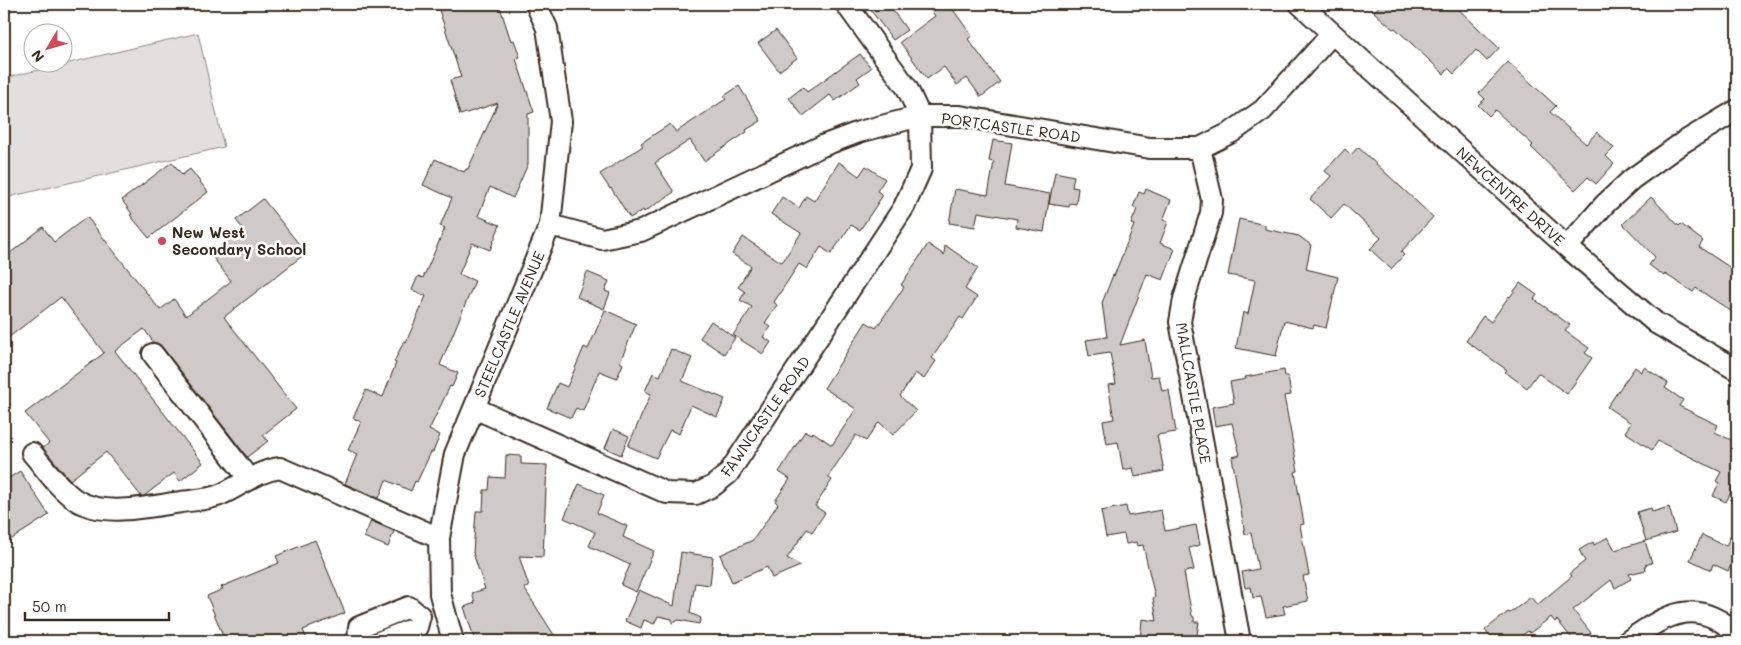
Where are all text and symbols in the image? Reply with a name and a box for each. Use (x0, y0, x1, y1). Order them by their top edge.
north arrow (22, 22, 72, 72)
text: N (27, 46, 48, 66)
street label: PORTCASTLE ROAD (940, 107, 1082, 147)
street label: NEWCENTRE DRIVE (1453, 142, 1570, 250)
place label: New West Secondary School (172, 222, 306, 259)
marker: New West Secondary School (156, 235, 168, 247)
street label: STEELCASTLE AVENUE (469, 247, 549, 400)
street label: MALLCASTLE PLACE (1172, 321, 1216, 466)
street label: FAWNCASTLE ROAD (716, 352, 814, 480)
scale bar (25, 590, 169, 622)
text: 50 m (32, 596, 67, 616)

